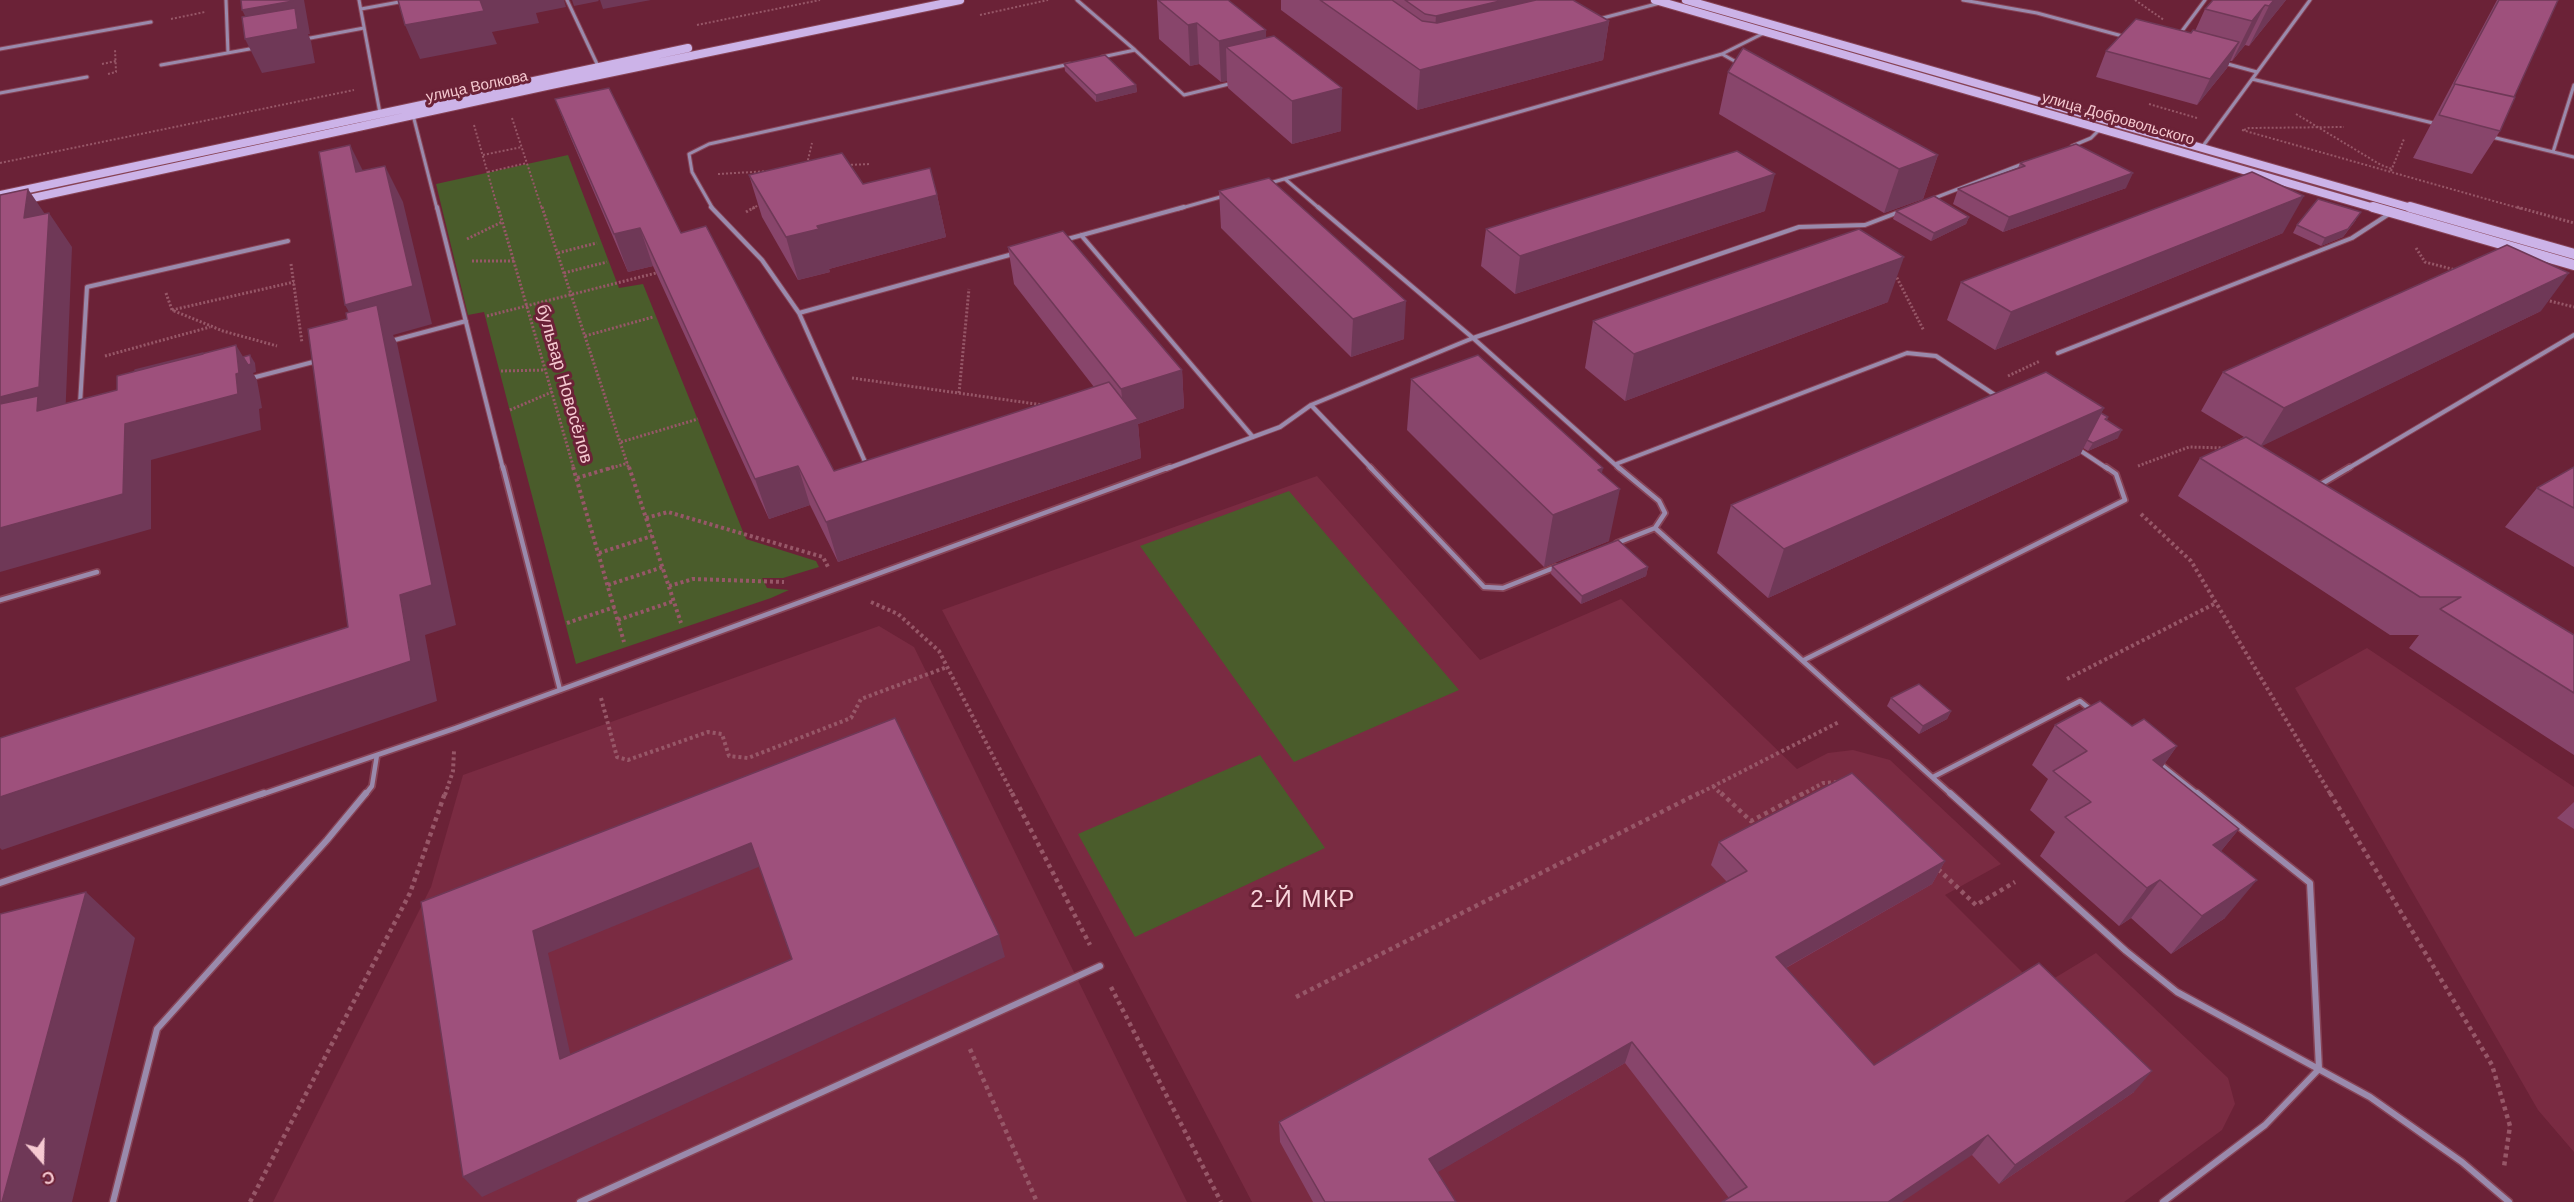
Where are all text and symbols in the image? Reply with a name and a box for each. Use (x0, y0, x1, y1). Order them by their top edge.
street label: улица Волкова (425, 67, 529, 107)
street label: улица Добровольского (2040, 89, 2196, 149)
street label: бульвар Новосёлов (531, 302, 597, 466)
district label: 2-Й МКР (1250, 886, 1356, 914)
north arrow (12, 1130, 72, 1190)
text: С (40, 1167, 57, 1187)

